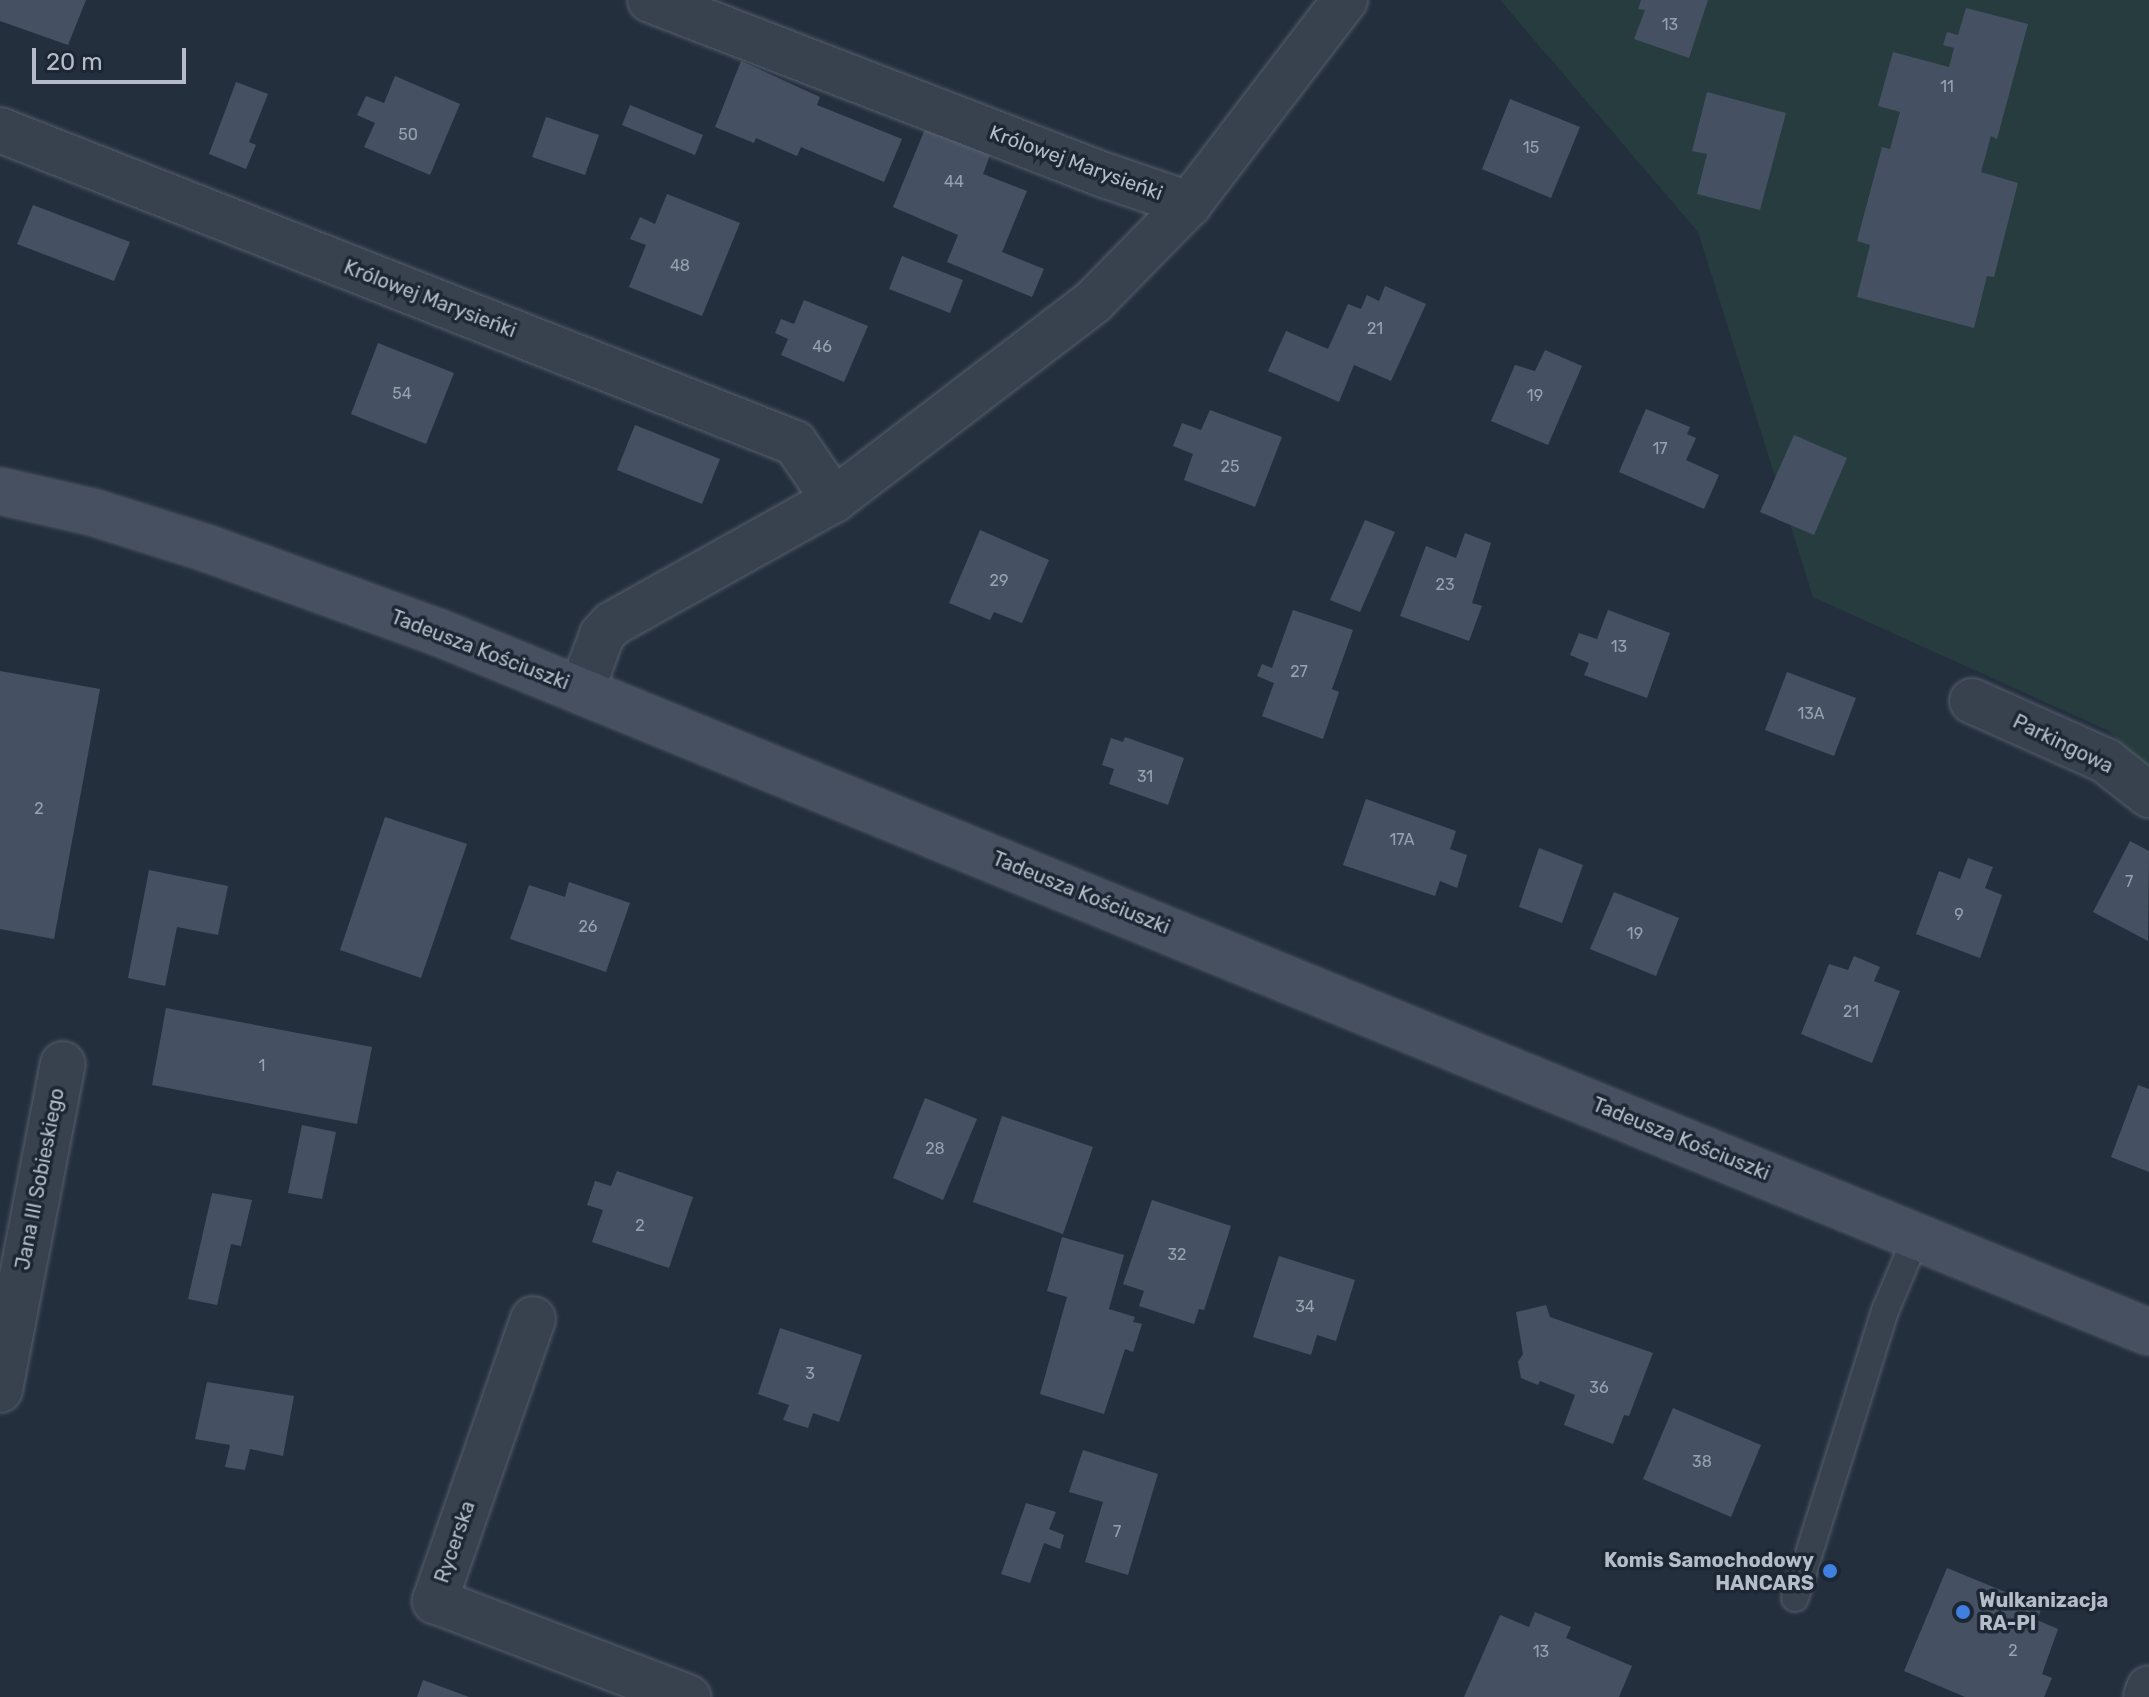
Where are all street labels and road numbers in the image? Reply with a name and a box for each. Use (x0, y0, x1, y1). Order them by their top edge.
street label: Królowej Marysieńki (986, 120, 1166, 206)
street label: Królowej Marysieńki (340, 255, 520, 343)
street label: Tadeusza Kościuszki (388, 605, 572, 695)
street label: Parkingowa (2009, 709, 2117, 779)
street label: Tadeusza Kościuszki (989, 847, 1173, 939)
street label: Jana III Sobieskiego (11, 1086, 69, 1272)
street label: Tadeusza Kościuszki (1589, 1093, 1773, 1185)
street label: Rycerska (430, 1498, 480, 1586)

